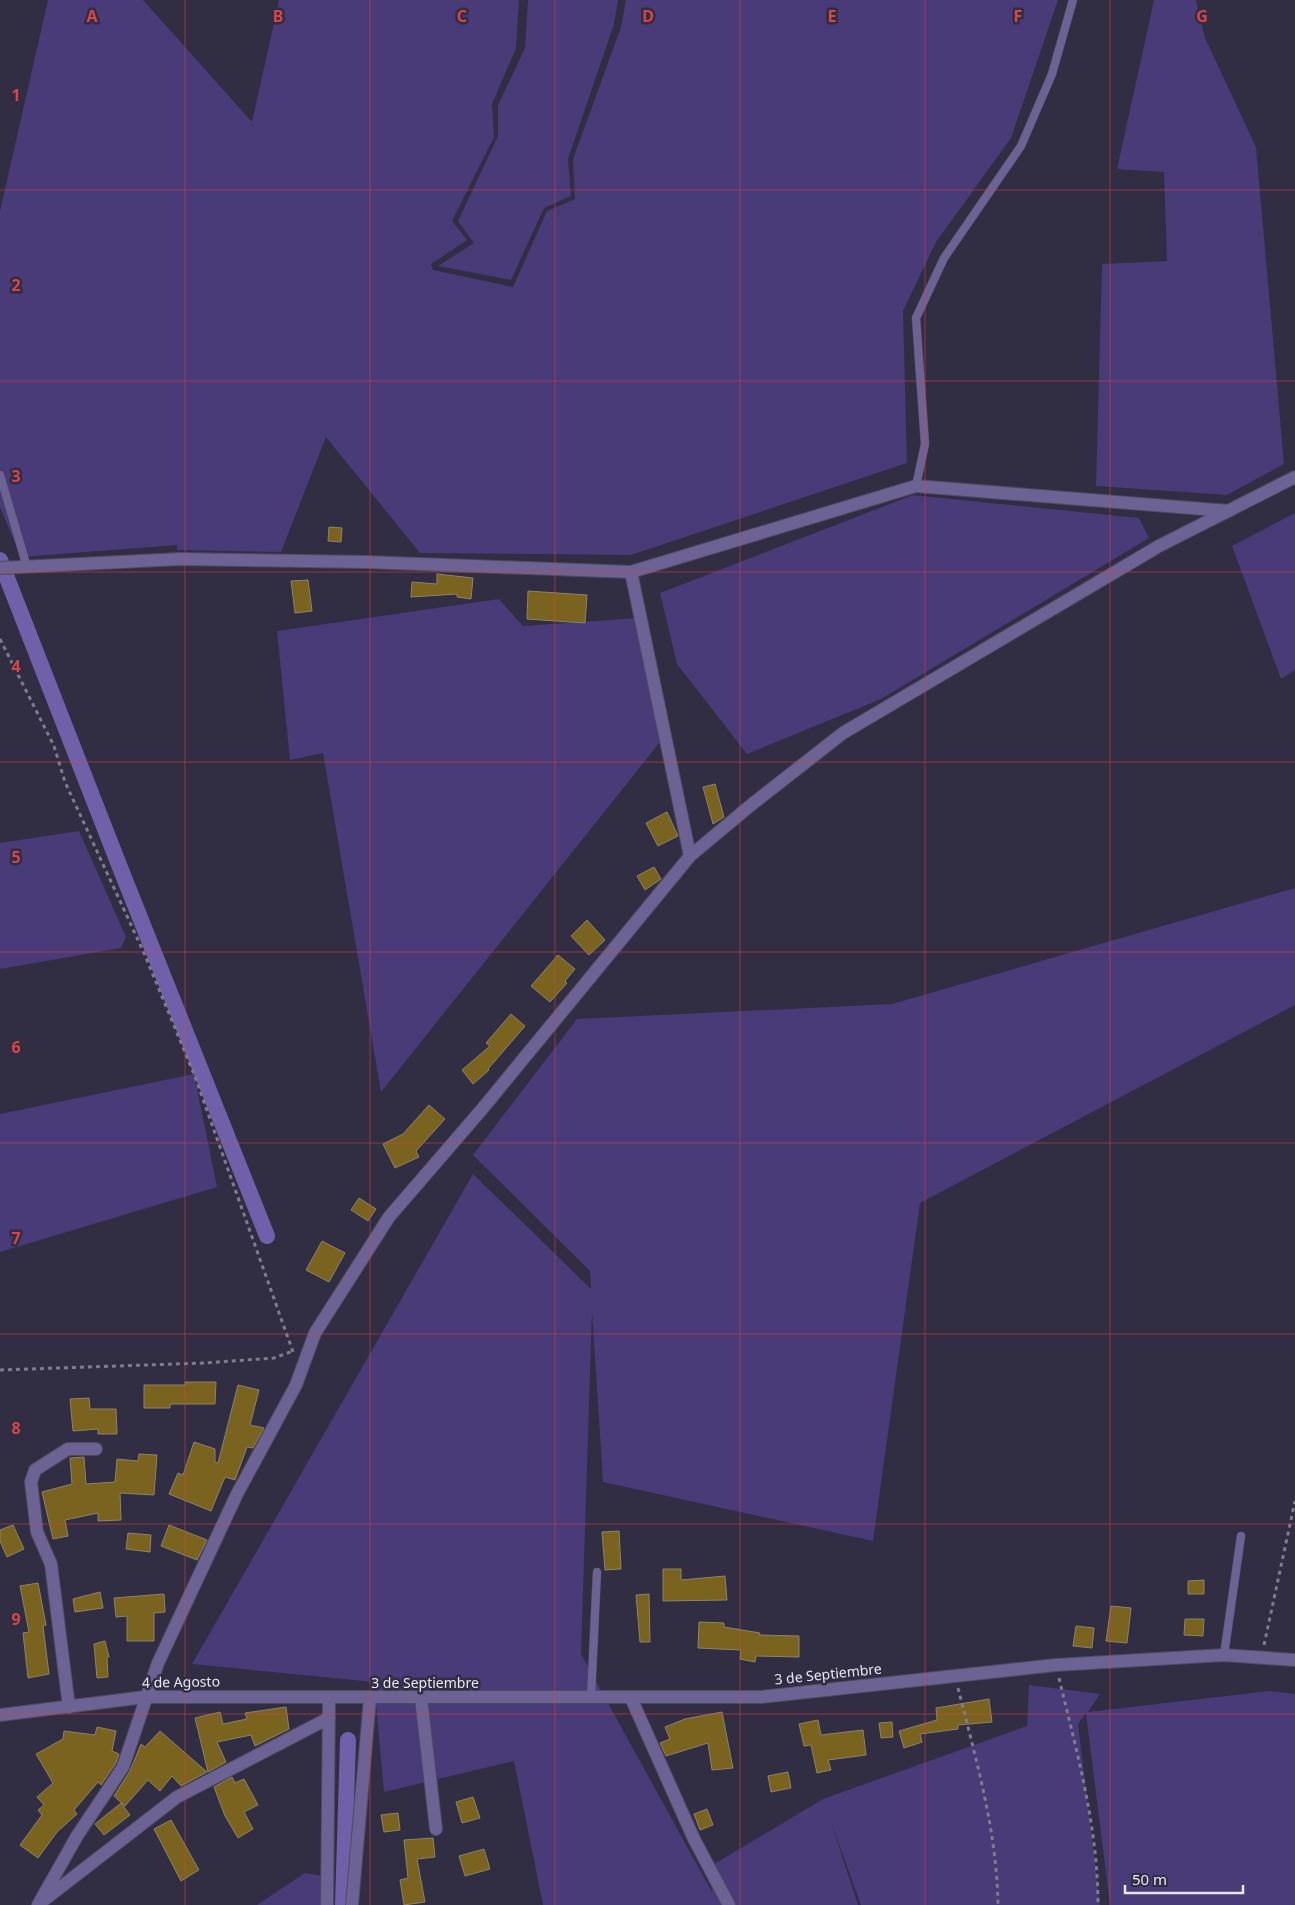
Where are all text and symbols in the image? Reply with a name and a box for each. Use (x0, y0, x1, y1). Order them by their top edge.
text: A (86, 5, 98, 27)
text: B (273, 5, 283, 27)
text: C (457, 5, 467, 27)
text: D (642, 5, 654, 27)
text: E (828, 5, 837, 27)
text: F (1014, 5, 1022, 27)
text: G (1196, 5, 1208, 27)
text: 1 (11, 84, 21, 106)
text: 2 (11, 274, 21, 296)
text: 3 (11, 465, 21, 487)
text: 4 (11, 655, 21, 677)
text: 5 (11, 846, 21, 868)
text: 6 (11, 1036, 21, 1058)
text: 7 (11, 1227, 21, 1249)
text: 8 (11, 1417, 21, 1439)
text: 9 (11, 1608, 21, 1630)
street label: 3 de Septiembre (773, 1658, 883, 1689)
street label: 4 de Agosto (142, 1671, 220, 1692)
street label: 3 de Septiembre (371, 1673, 479, 1692)
scale bar (1125, 1862, 1242, 1894)
text: 50 m (1132, 1869, 1167, 1889)

